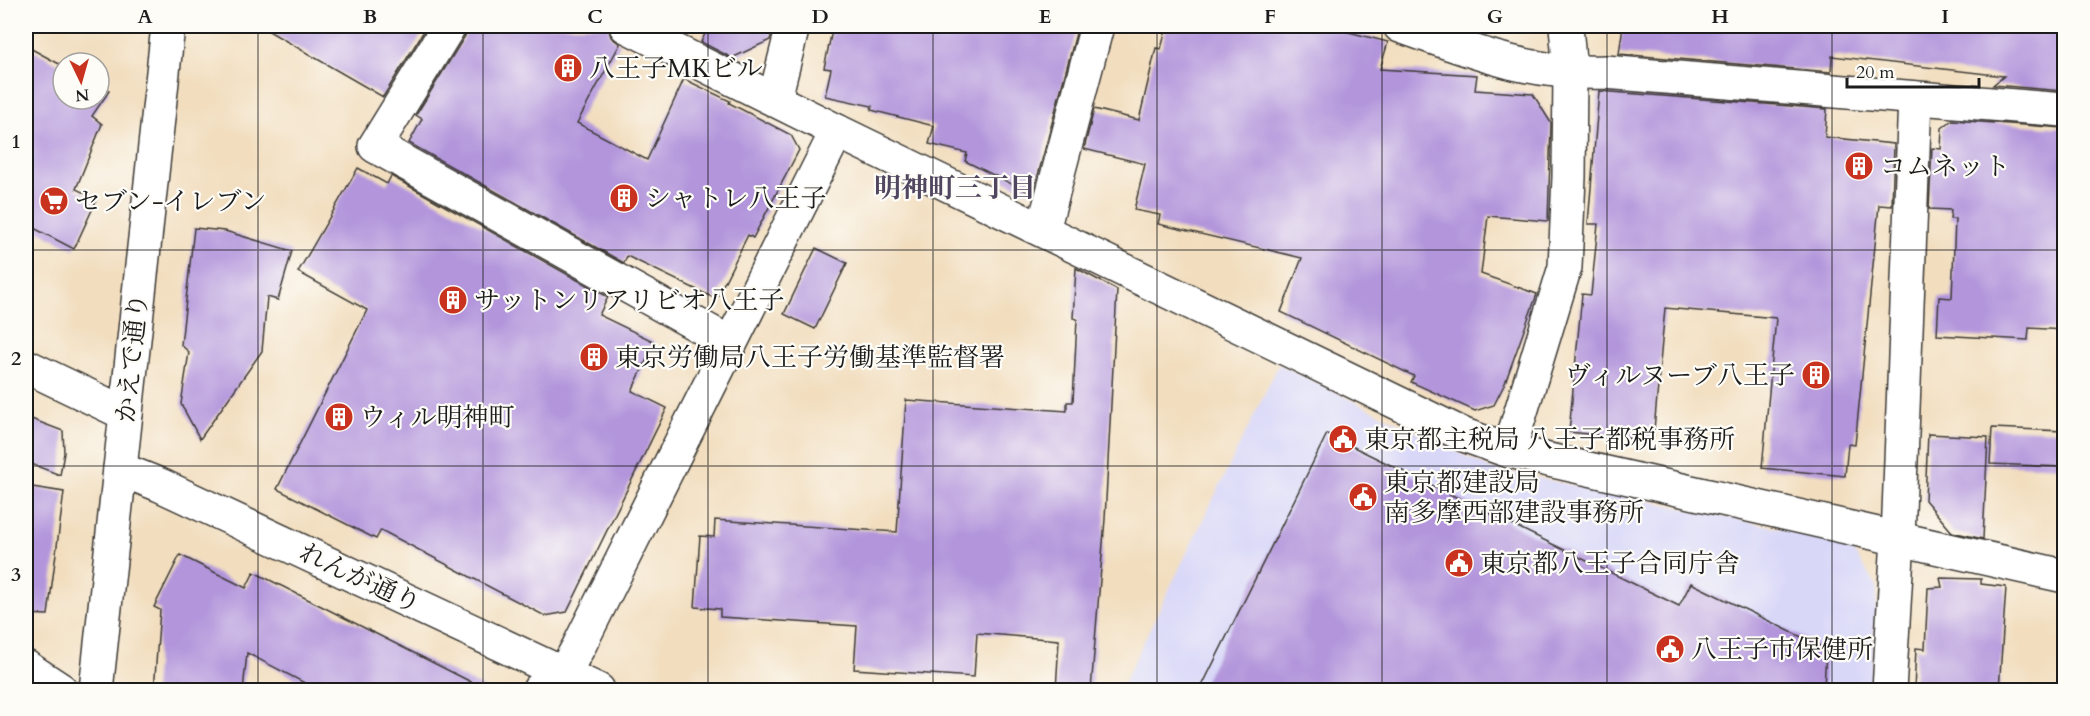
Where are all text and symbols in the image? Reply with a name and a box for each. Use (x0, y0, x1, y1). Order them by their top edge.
text: A (137, 3, 153, 30)
text: B (363, 3, 377, 30)
text: C (587, 3, 603, 30)
text: D (811, 3, 829, 30)
text: E (1039, 3, 1051, 30)
text: F (1264, 3, 1276, 30)
text: G (1487, 3, 1503, 30)
text: H (1711, 3, 1729, 30)
text: I (1941, 3, 1949, 30)
north arrow (51, 51, 111, 111)
place label: 八王子MKビル (589, 51, 763, 86)
scale bar (1847, 51, 1979, 89)
building icon: 八王子MKビル (552, 52, 584, 84)
text: 20 m (1856, 60, 1895, 85)
text: N (74, 83, 90, 107)
text: 1 (11, 128, 21, 155)
place label: コムネット (1880, 149, 2010, 184)
building icon: コムネット (1843, 150, 1875, 182)
district label: 明神町三丁目 (874, 170, 1036, 207)
place label: シャトレ八王子 (645, 181, 826, 216)
building icon: シャトレ八王子 (608, 182, 640, 214)
place label: セブン-イレブン (75, 184, 267, 219)
supermarket icon: セブン-イレブン (38, 185, 70, 217)
place label: サットンリアリビオ八王子 (474, 283, 784, 318)
building icon: サットンリアリビオ八王子 (437, 284, 469, 316)
street label: かえで通り (108, 292, 156, 424)
place label: 東京労働局八王子労働基準監督署 (615, 340, 1005, 375)
building icon: 東京労働局八王子労働基準監督署 (578, 341, 610, 373)
text: 2 (11, 345, 21, 372)
place label: ヴィルヌーブ八王子 (1565, 358, 1795, 393)
building icon: ヴィルヌーブ八王子 (1800, 359, 1832, 391)
place label: ウィル明神町 (360, 400, 514, 435)
building icon: ウィル明神町 (323, 401, 355, 433)
place label: 東京都主税局 八王子都税事務所 (1364, 422, 1735, 457)
public building icon: 東京都主税局 八王子都税事務所 (1327, 423, 1359, 455)
place label: 東京都建設局 南多摩西部建設事務所 (1384, 465, 1644, 530)
public building icon: 東京都建設局 南多摩西部建設事務所 (1347, 481, 1379, 513)
street label: れんが通り (294, 535, 426, 621)
place label: 東京都八王子合同庁舎 (1480, 546, 1740, 581)
public building icon: 東京都八王子合同庁舎 (1443, 547, 1475, 579)
text: 3 (11, 561, 21, 588)
place label: 八王子市保健所 (1691, 632, 1873, 667)
public building icon: 八王子市保健所 (1654, 633, 1686, 665)

